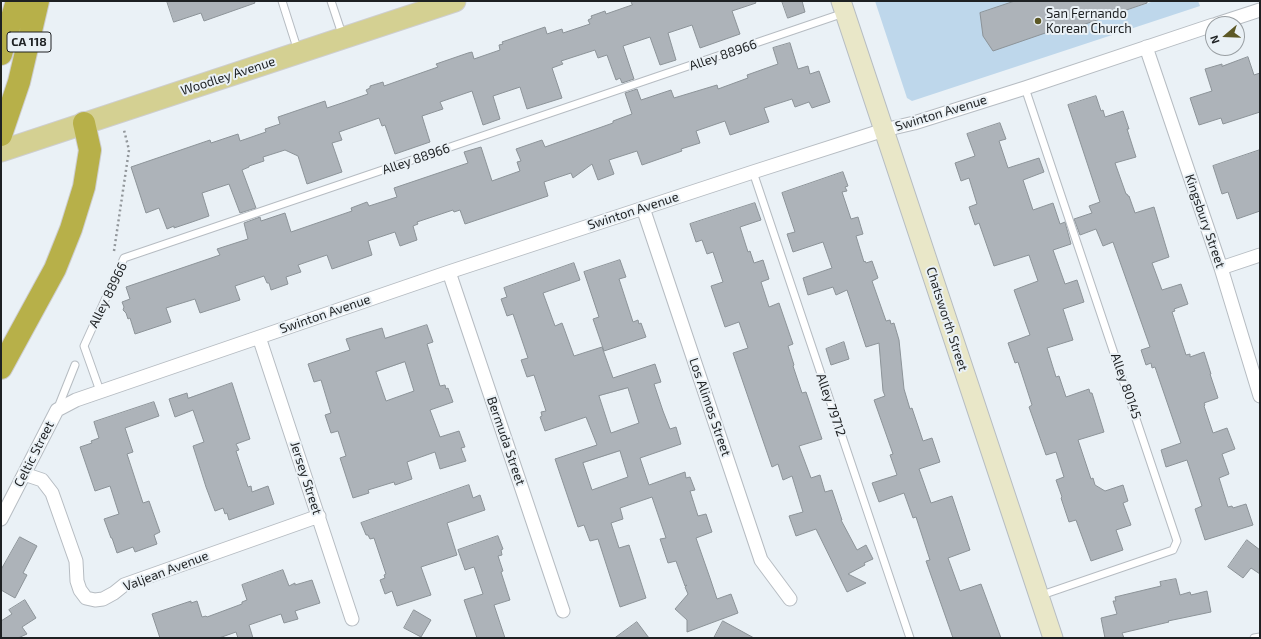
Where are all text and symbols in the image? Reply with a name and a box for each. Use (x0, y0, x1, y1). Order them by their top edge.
place label: San Fernando Korean Church (1046, 6, 1132, 37)
marker: San Fernando Korean Church (1033, 16, 1043, 26)
north arrow (1205, 16, 1245, 56)
road number: CA 118 (7, 32, 51, 52)
text: N (1207, 34, 1222, 46)
street label: Alley 88966 (687, 36, 759, 74)
street label: Woodley Avenue (179, 53, 277, 99)
street label: Swinton Avenue (893, 92, 989, 134)
street label: Alley 88966 (380, 140, 452, 178)
street label: Kingsbury Street (1182, 172, 1228, 270)
street label: Swinton Avenue (585, 189, 681, 233)
street label: Alley 88966 (86, 260, 130, 330)
street label: Chatsworth Street (923, 265, 971, 373)
street label: Swinton Avenue (278, 291, 372, 337)
street label: Alley 80145 (1107, 351, 1145, 421)
street label: Los Alimos Street (686, 356, 734, 458)
street label: Alley 79712 (813, 371, 849, 439)
street label: Bermuda Street (484, 395, 528, 487)
street label: Celtic Street (11, 419, 57, 489)
street label: Jersey Street (287, 439, 325, 517)
street label: Valjean Avenue (121, 548, 211, 594)

